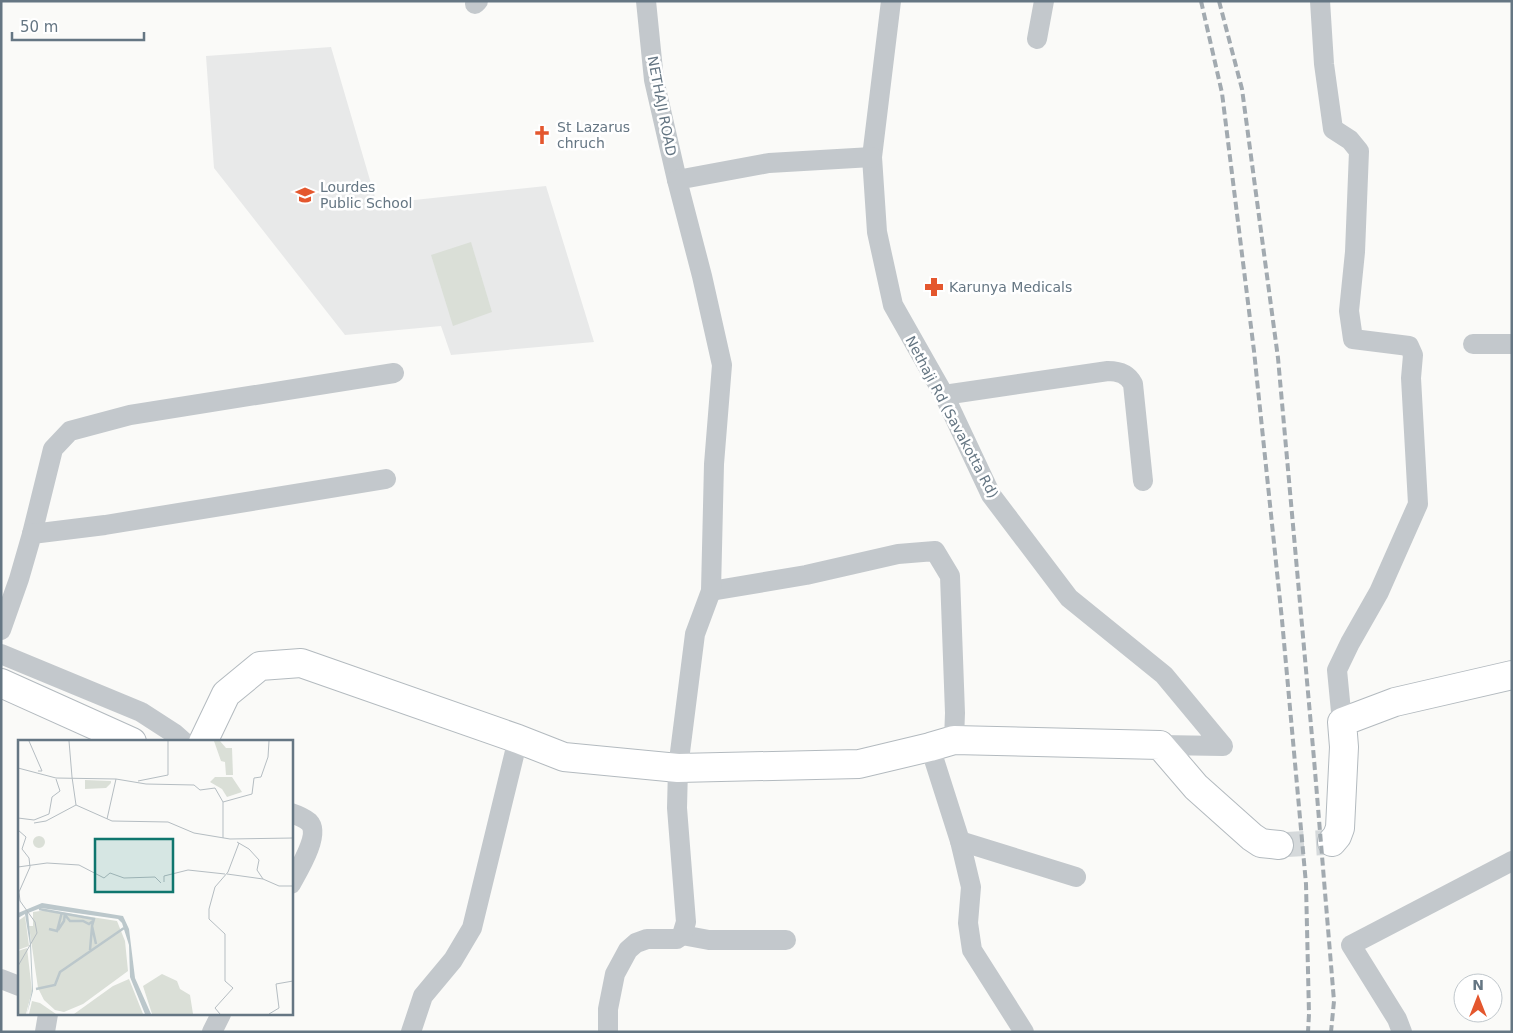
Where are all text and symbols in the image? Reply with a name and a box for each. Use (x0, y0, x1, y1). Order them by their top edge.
scale bar (12, 10, 145, 42)
text: 50 m (20, 18, 58, 36)
street label: NETHAJI ROAD (644, 55, 680, 157)
place label: St Lazarus chruch (557, 119, 630, 151)
church icon: St Lazarus chruch (531, 124, 553, 146)
place label: Lourdes Public School (320, 179, 412, 211)
school or university icon: Lourdes Public School (294, 184, 316, 206)
pharmacy icon: Karunya Medicals (923, 276, 945, 298)
place label: Karunya Medicals (949, 279, 1072, 295)
street label: Nethaji Rd (Savakotta Rd) (902, 333, 1002, 501)
inset map (18, 740, 292, 1016)
north arrow (1453, 973, 1503, 1023)
text: N (1472, 977, 1484, 993)

